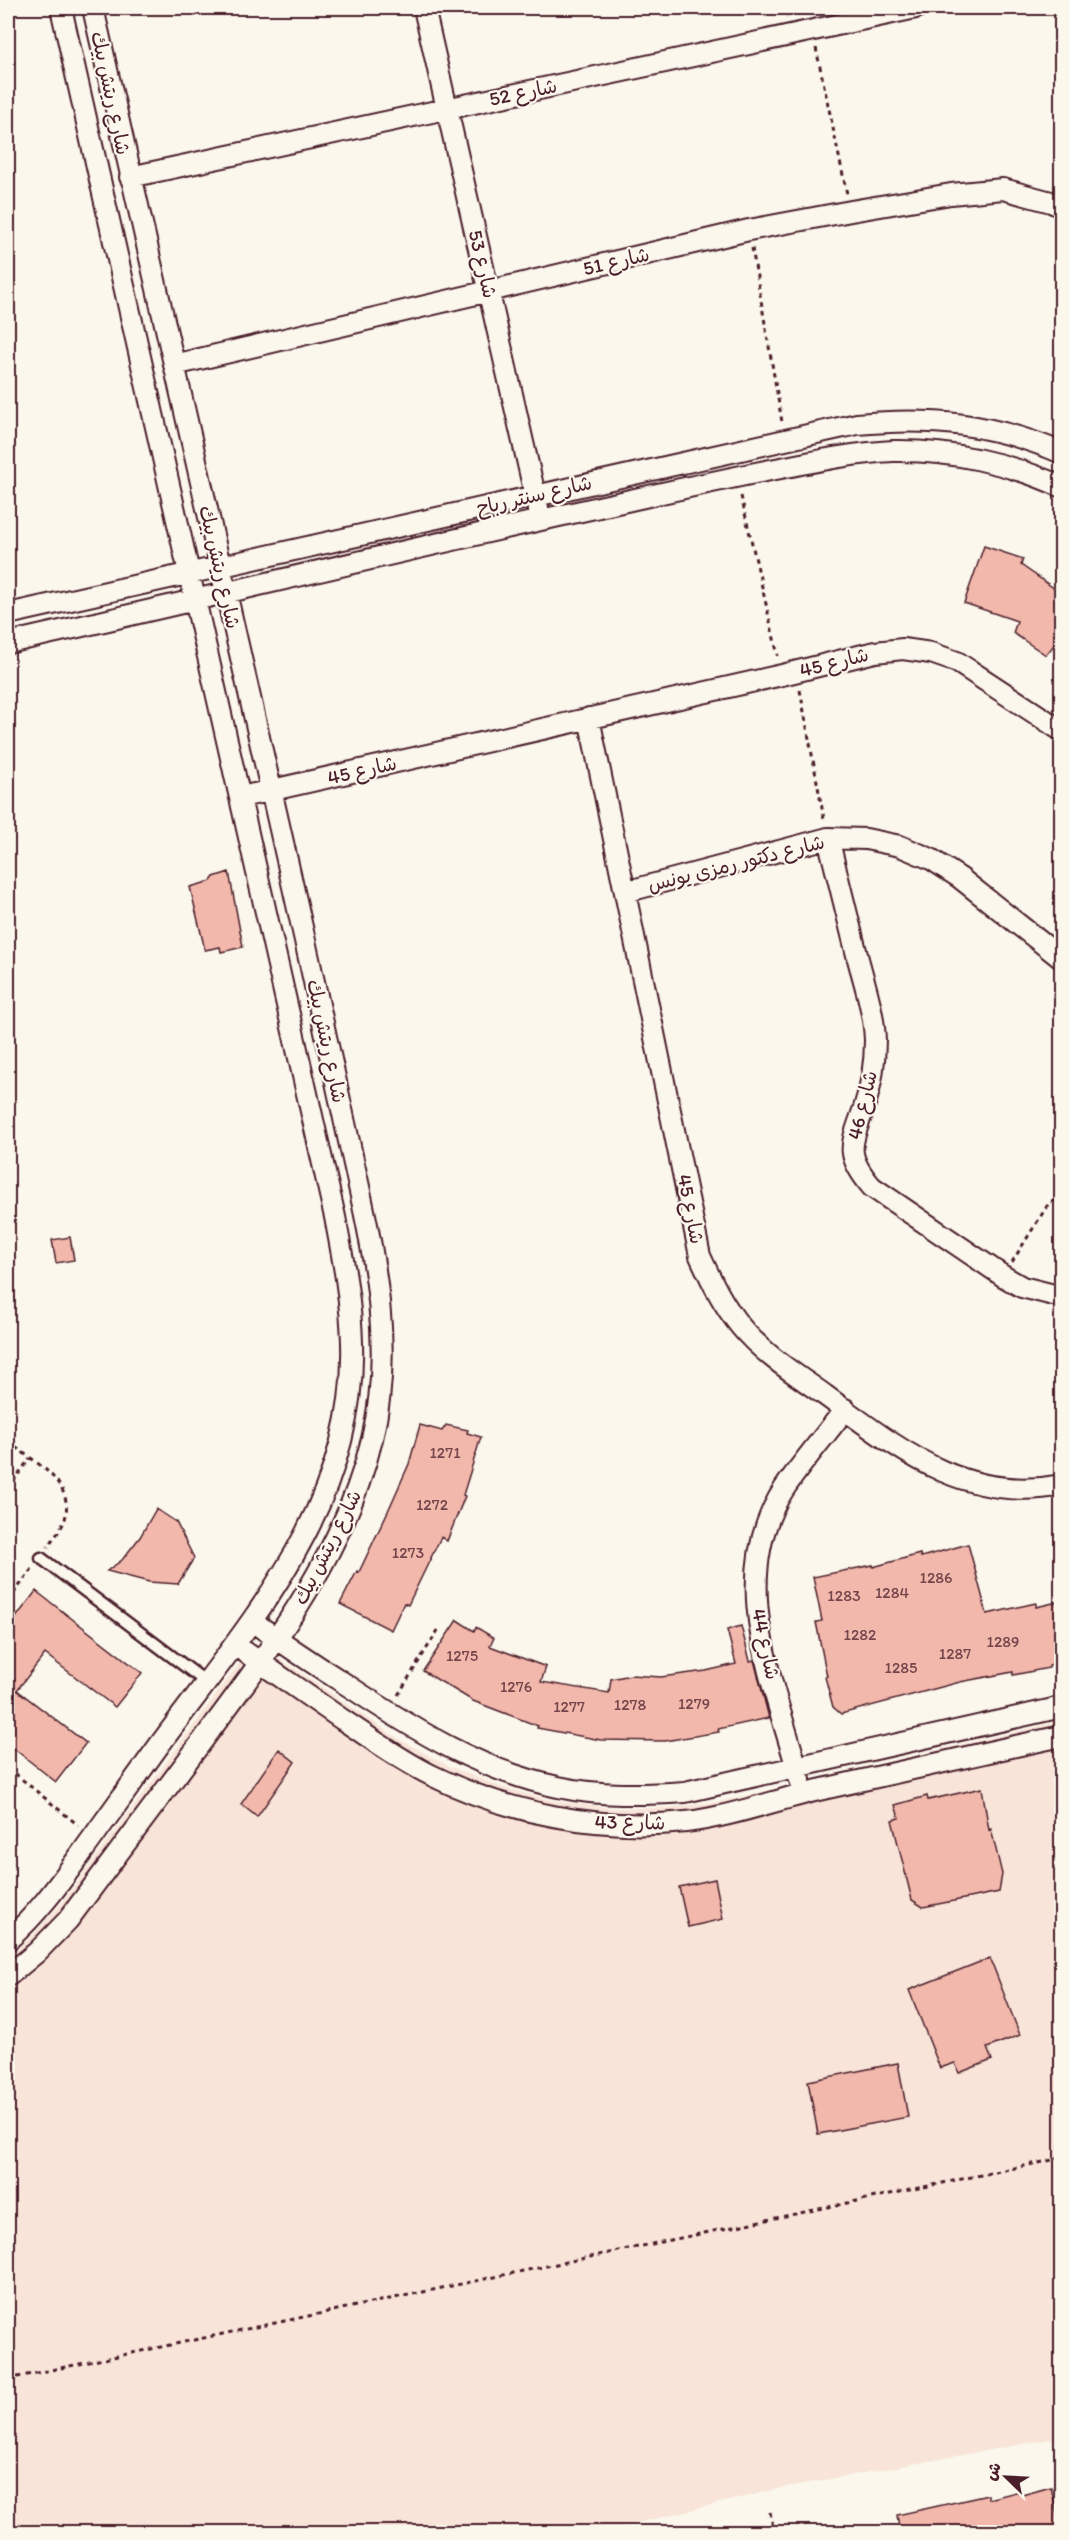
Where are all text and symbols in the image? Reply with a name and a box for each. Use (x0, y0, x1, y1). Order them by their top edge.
street label: شارع ريتش بيك (84, 29, 136, 157)
street label: شارع 52 (487, 73, 560, 113)
street label: شارع 53 (462, 228, 502, 301)
street label: شارع 51 (580, 242, 652, 282)
street label: شارع سنتر رباح (474, 470, 595, 522)
street label: شارع ريتش بيك (192, 503, 246, 631)
street label: شارع 45 (797, 642, 871, 684)
street label: شارع 45 (325, 750, 399, 792)
street label: شارع دكتور رمزى يونس (645, 829, 827, 899)
street label: شارع ريتش بيك (300, 977, 352, 1105)
street label: شارع 46 (842, 1068, 884, 1143)
street label: شارع 45 (671, 1172, 709, 1246)
house number: 1271 (429, 1443, 461, 1462)
street label: شارع ريتش بيك (288, 1486, 368, 1609)
house number: 1272 (416, 1495, 449, 1514)
house number: 1273 (392, 1543, 425, 1562)
house number: 1286 (919, 1568, 953, 1587)
house number: 1284 (875, 1583, 909, 1602)
house number: 1283 (827, 1586, 861, 1605)
street label: شارع 44 (745, 1606, 785, 1682)
house number: 1282 (843, 1625, 877, 1644)
house number: 1289 (987, 1632, 1019, 1651)
house number: 1287 (939, 1644, 971, 1663)
house number: 1275 (446, 1646, 478, 1665)
house number: 1285 (884, 1658, 918, 1677)
house number: 1276 (500, 1677, 532, 1696)
house number: 1279 (678, 1694, 710, 1713)
house number: 1278 (614, 1695, 647, 1714)
house number: 1277 (553, 1697, 585, 1716)
street label: شارع 43 (594, 1809, 666, 1837)
north arrow (976, 2447, 1036, 2507)
text: ش (980, 2459, 1005, 2483)

